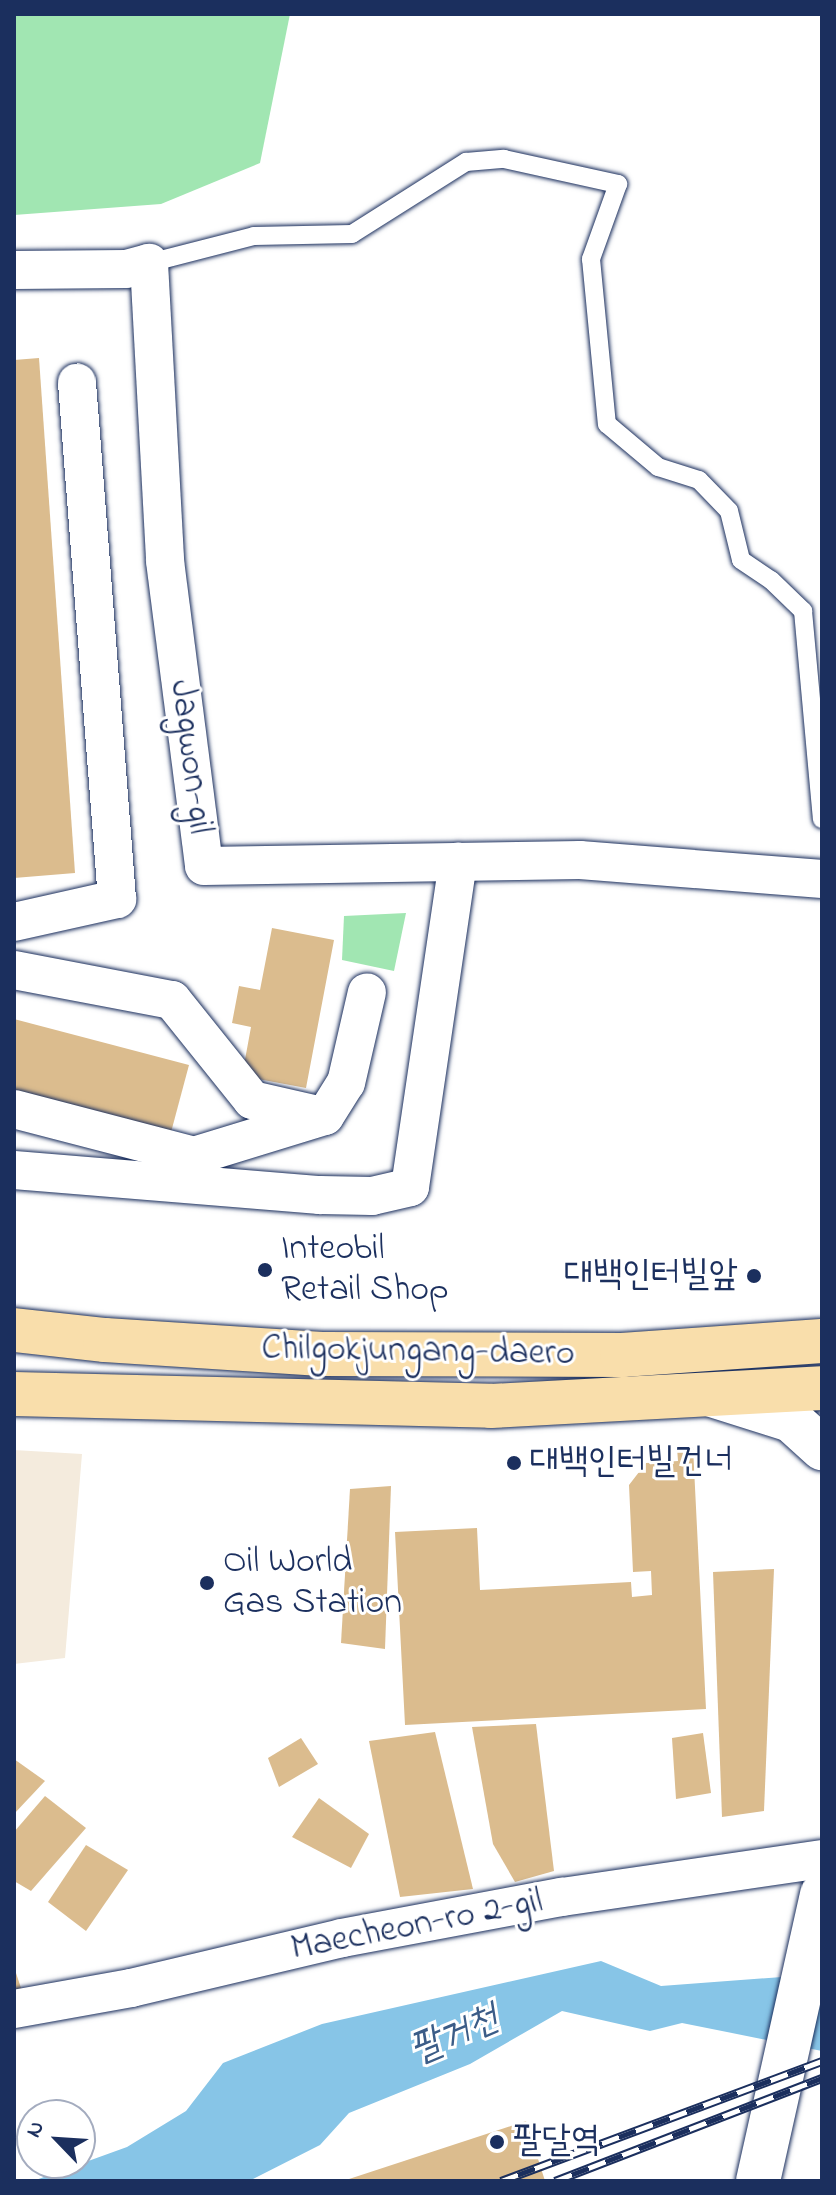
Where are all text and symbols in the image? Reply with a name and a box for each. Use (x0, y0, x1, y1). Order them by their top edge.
street label: Jagwon-gil (159, 677, 221, 837)
place label: Inteobil Retail Shop (281, 1227, 449, 1312)
place label: 대백인터빌앞 (564, 1254, 738, 1298)
marker: Inteobil Retail Shop (256, 1261, 274, 1279)
marker: 대백인터빌앞 (745, 1267, 763, 1285)
street label: Chilgokjungang-daero (261, 1328, 575, 1376)
place label: 대백인터빌건너 (530, 1441, 733, 1485)
marker: 대백인터빌건너 (505, 1454, 523, 1472)
place label: Oil World Gas Station (223, 1540, 402, 1625)
marker: Oil World Gas Station (198, 1574, 216, 1592)
street label: Maecheon-ro 2-gil (287, 1880, 547, 1972)
water label: 팔거천 (404, 1997, 506, 2075)
north arrow (16, 2099, 96, 2179)
text: N (18, 2116, 54, 2143)
place label: 팔달역 (513, 2120, 600, 2164)
marker: 팔달역 (488, 2133, 506, 2151)

